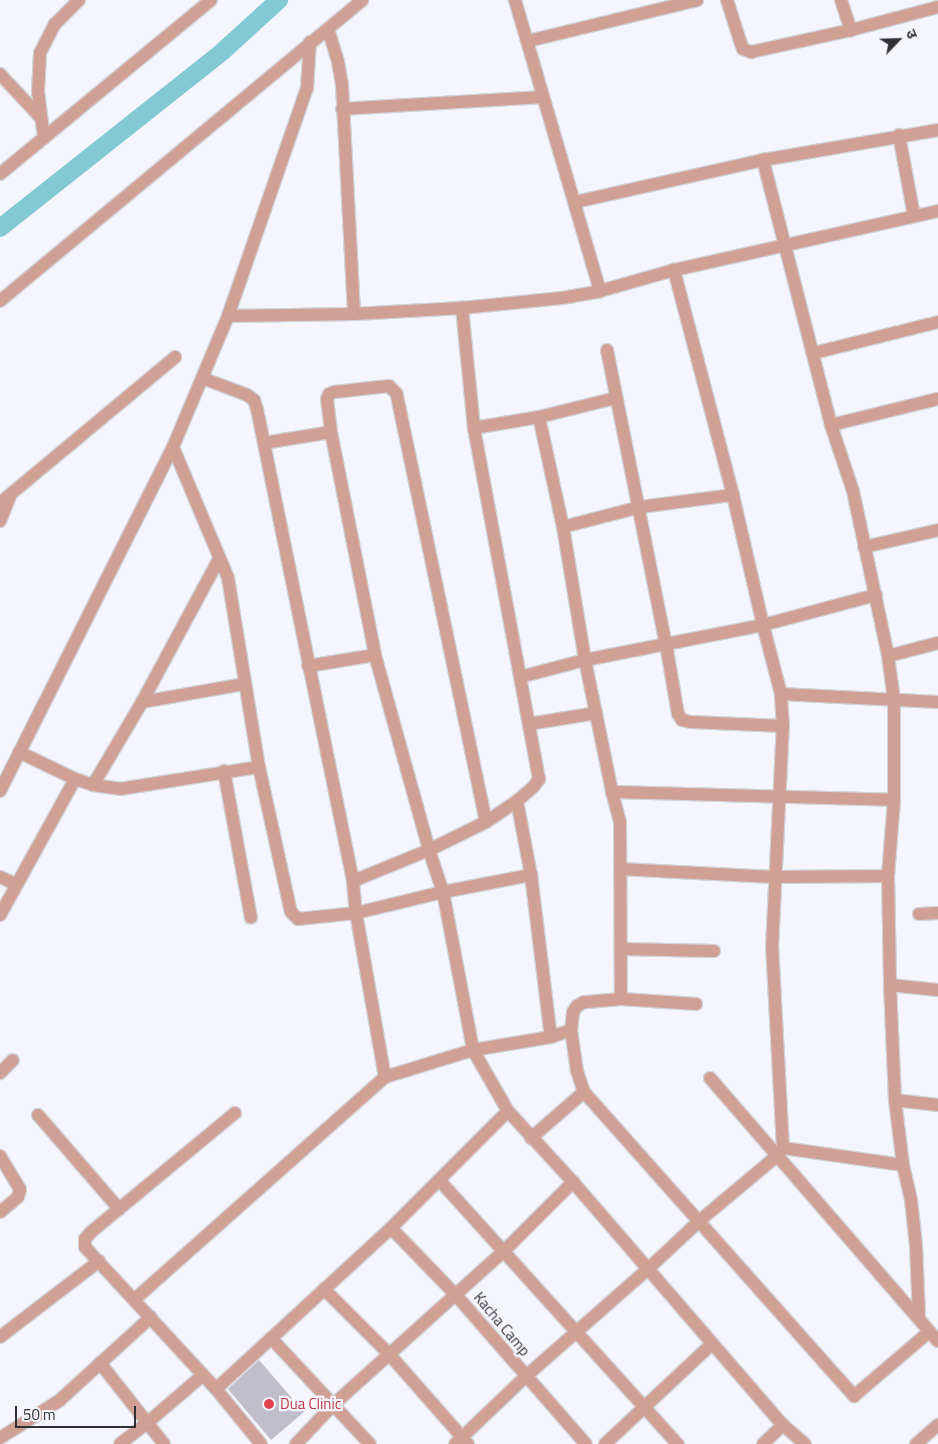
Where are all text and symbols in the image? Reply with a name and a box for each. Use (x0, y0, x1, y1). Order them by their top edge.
north arrow (873, 15, 923, 65)
text: उ (901, 26, 923, 42)
street label: Kacha Camp (470, 1289, 534, 1359)
place label: Dua Clinic (280, 1395, 341, 1413)
scale bar (18, 1396, 139, 1428)
marker: Dua Clinic (262, 1397, 276, 1411)
text: 50 m (23, 1403, 56, 1426)

